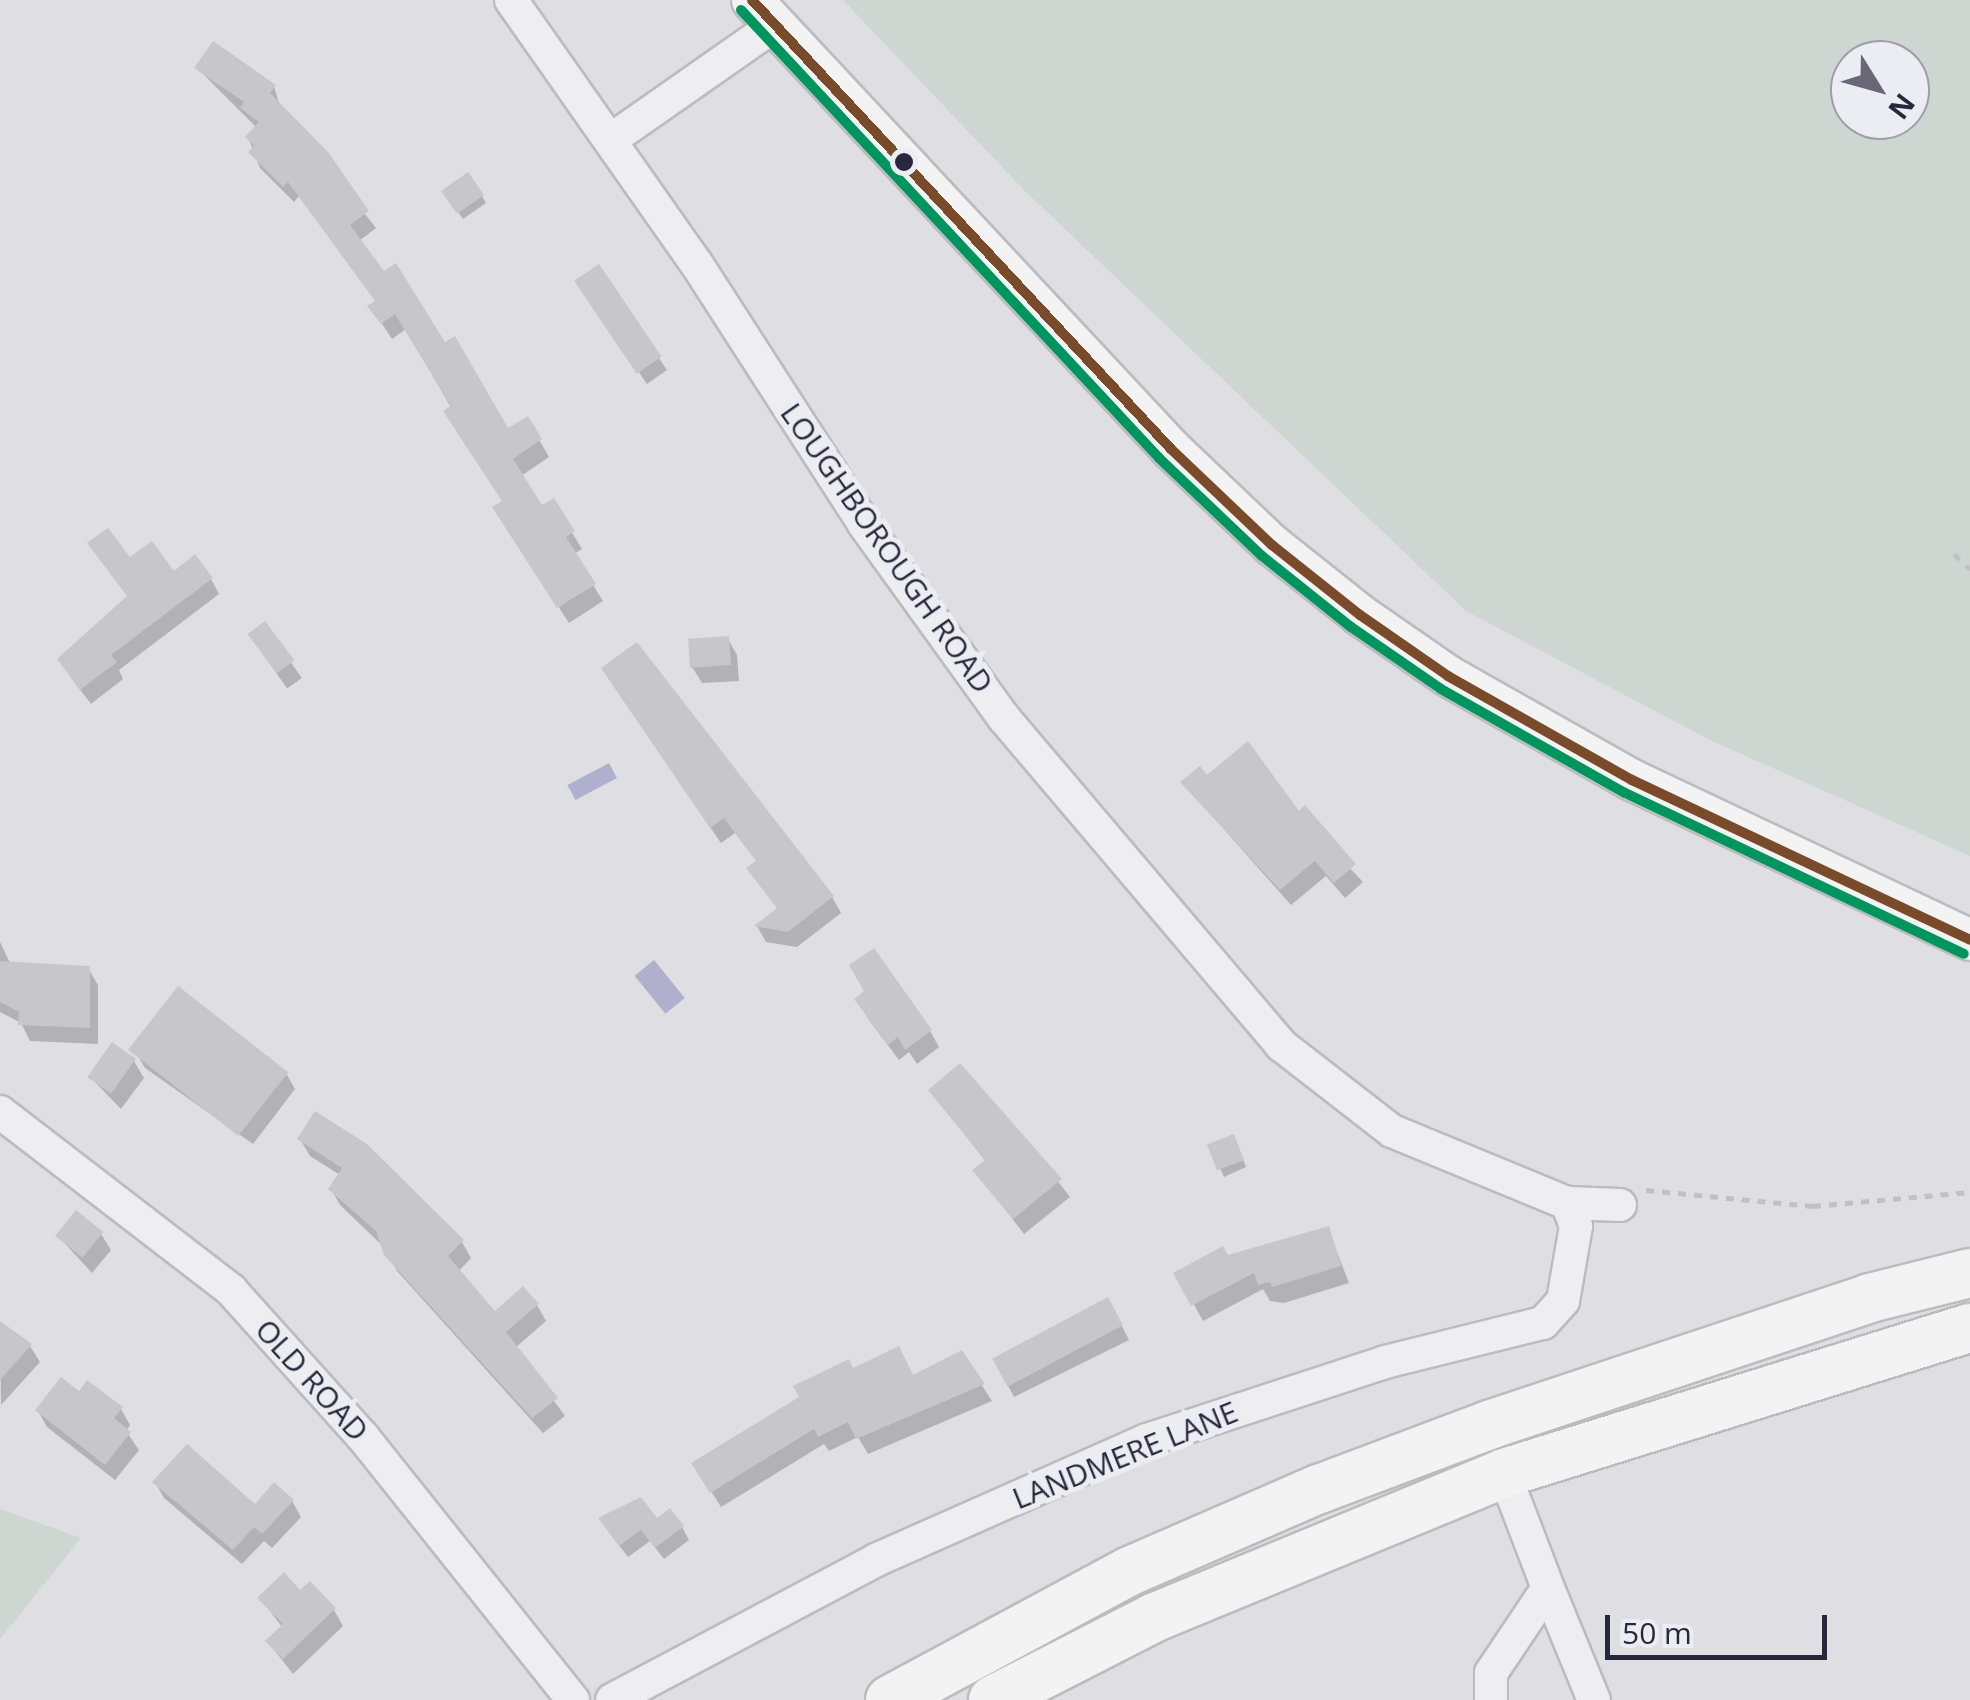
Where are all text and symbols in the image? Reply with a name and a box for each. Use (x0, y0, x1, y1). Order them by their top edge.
north arrow (1830, 40, 1930, 140)
text: N (1880, 86, 1924, 127)
unlabelled marker (894, 152, 914, 172)
street label: LOUGHBOROUGH ROAD (773, 396, 1001, 700)
street label: OLD ROAD (248, 1312, 376, 1448)
street label: LANDMERE LANE (1007, 1393, 1243, 1517)
scale bar (1610, 1595, 1832, 1657)
text: 50 m (1622, 1612, 1692, 1653)

